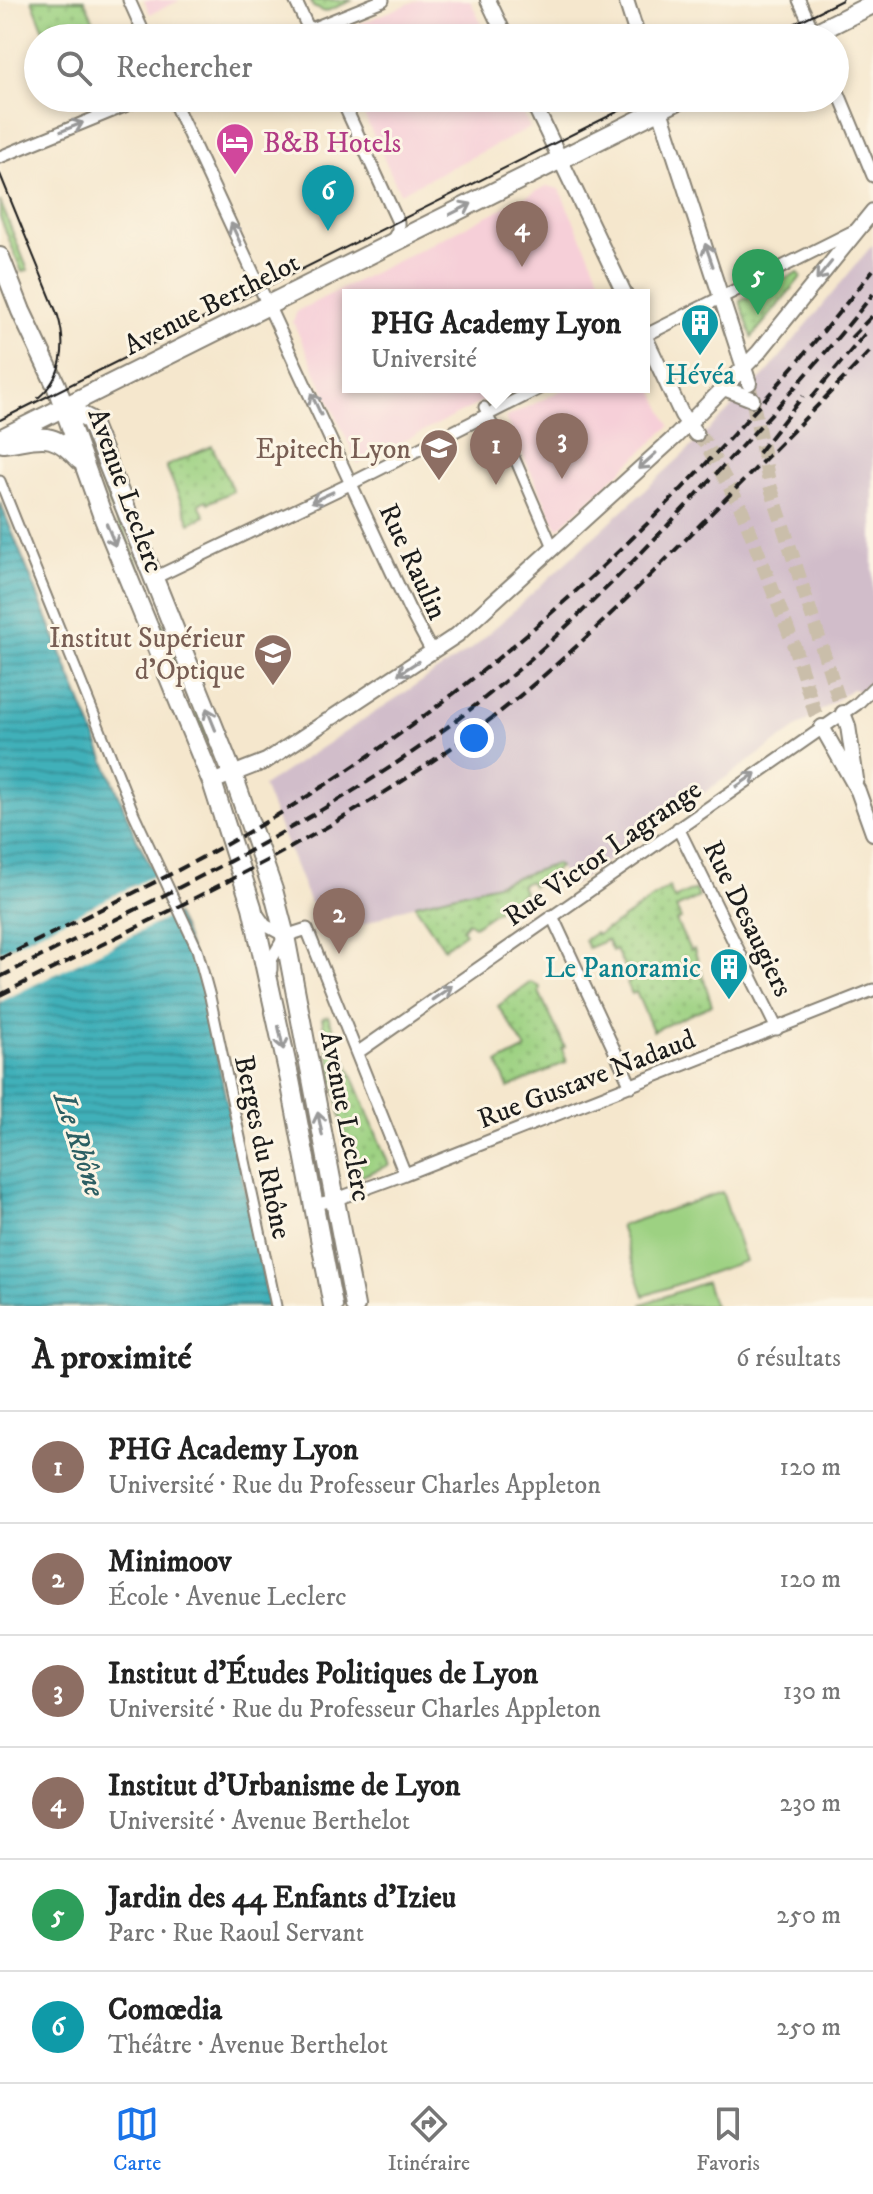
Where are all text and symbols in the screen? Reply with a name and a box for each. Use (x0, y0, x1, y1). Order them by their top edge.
search box (24, 24, 849, 112)
icon: search (52, 46, 96, 90)
text: Rechercher (116, 50, 252, 87)
one-way arrow (59, 119, 84, 133)
hotel icon: B&B Hotels (214, 121, 256, 176)
place label: B&B Hotels (263, 126, 401, 161)
pin: 6 (302, 165, 354, 231)
one-way arrow (448, 201, 472, 216)
pin: 4 (496, 201, 548, 267)
one-way arrow (228, 222, 243, 246)
one-way arrow (700, 243, 715, 268)
street label: Avenue Berthelot (118, 245, 305, 364)
pin: 5 (732, 249, 784, 315)
one-way arrow (815, 261, 833, 281)
popup (342, 289, 650, 393)
building icon: Hévéa (679, 302, 721, 357)
text: PHG Academy Lyon (371, 306, 621, 343)
text: Université (371, 343, 477, 376)
place label: Hévéa (665, 358, 735, 393)
one-way arrow (308, 393, 323, 417)
street label: Avenue Leclerc (80, 403, 172, 578)
pin: 3 (536, 413, 588, 479)
pin: 1 (470, 419, 522, 485)
school or university icon: Epitech Lyon (418, 427, 460, 482)
place label: Epitech Lyon (255, 432, 411, 467)
one-way arrow (638, 452, 658, 470)
one-way arrow (311, 490, 335, 505)
street label: Rue Raulin (371, 498, 455, 626)
one-way arrow (104, 522, 119, 547)
place label: Institut Supérieur d'Optique (49, 621, 246, 688)
school or university icon: Institut Supérieur d'Optique (252, 632, 294, 687)
one-way arrow (398, 659, 420, 676)
one-way arrow (203, 707, 217, 732)
your location (454, 718, 494, 758)
street label: Rue Victor Lagrange (497, 772, 708, 934)
one-way arrow (735, 772, 757, 788)
street label: Rue Desaugiers (695, 835, 800, 1002)
pin: 2 (313, 888, 365, 954)
building icon: Le Panoramic (708, 946, 750, 1001)
place label: Le Panoramic (544, 951, 701, 986)
one-way arrow (430, 985, 452, 1001)
street label: Rue Gustave Nadaud (473, 1022, 700, 1137)
one-way arrow (274, 1024, 289, 1050)
street label: Avenue Leclerc (312, 1028, 379, 1204)
street label: Berges du Rhône (226, 1052, 299, 1242)
water label: Le Rhône (44, 1086, 113, 1202)
one-way arrow (311, 1112, 326, 1137)
text: À proximité (32, 1337, 192, 1379)
text: 6 résultats (736, 1342, 841, 1375)
text: PHG Academy Lyon (108, 1432, 358, 1469)
text: 1 (53, 1451, 63, 1484)
text: 120 m (780, 1451, 841, 1484)
text: Université · Rue du Professeur Charles Appleton (108, 1469, 601, 1502)
text: Minimoov (108, 1544, 231, 1581)
text: 2 (52, 1563, 64, 1596)
text: 120 m (780, 1563, 841, 1596)
text: École · Avenue Leclerc (108, 1581, 347, 1614)
text: Institut d'Études Politiques de Lyon (108, 1656, 538, 1693)
text: 3 (53, 1675, 63, 1708)
text: 130 m (783, 1675, 841, 1708)
text: Université · Rue du Professeur Charles Appleton (108, 1693, 601, 1726)
text: Institut d'Urbanisme de Lyon (108, 1768, 461, 1805)
text: 4 (51, 1787, 65, 1820)
text: 230 m (779, 1787, 841, 1820)
text: Université · Avenue Berthelot (108, 1805, 410, 1838)
text: Jardin des 44 Enfants d'Izieu (108, 1880, 456, 1917)
text: 5 (52, 1899, 64, 1932)
text: 250 m (776, 1899, 841, 1932)
text: Parc · Rue Raoul Servant (108, 1917, 364, 1950)
text: Comœdia (108, 1992, 222, 2029)
text: 6 (51, 2011, 65, 2044)
text: 250 m (776, 2011, 841, 2044)
text: Théâtre · Avenue Berthelot (108, 2029, 388, 2062)
tab: Carte (113, 2102, 161, 2177)
tab: Itinéraire (388, 2102, 470, 2177)
tab: Favoris (696, 2102, 760, 2177)

